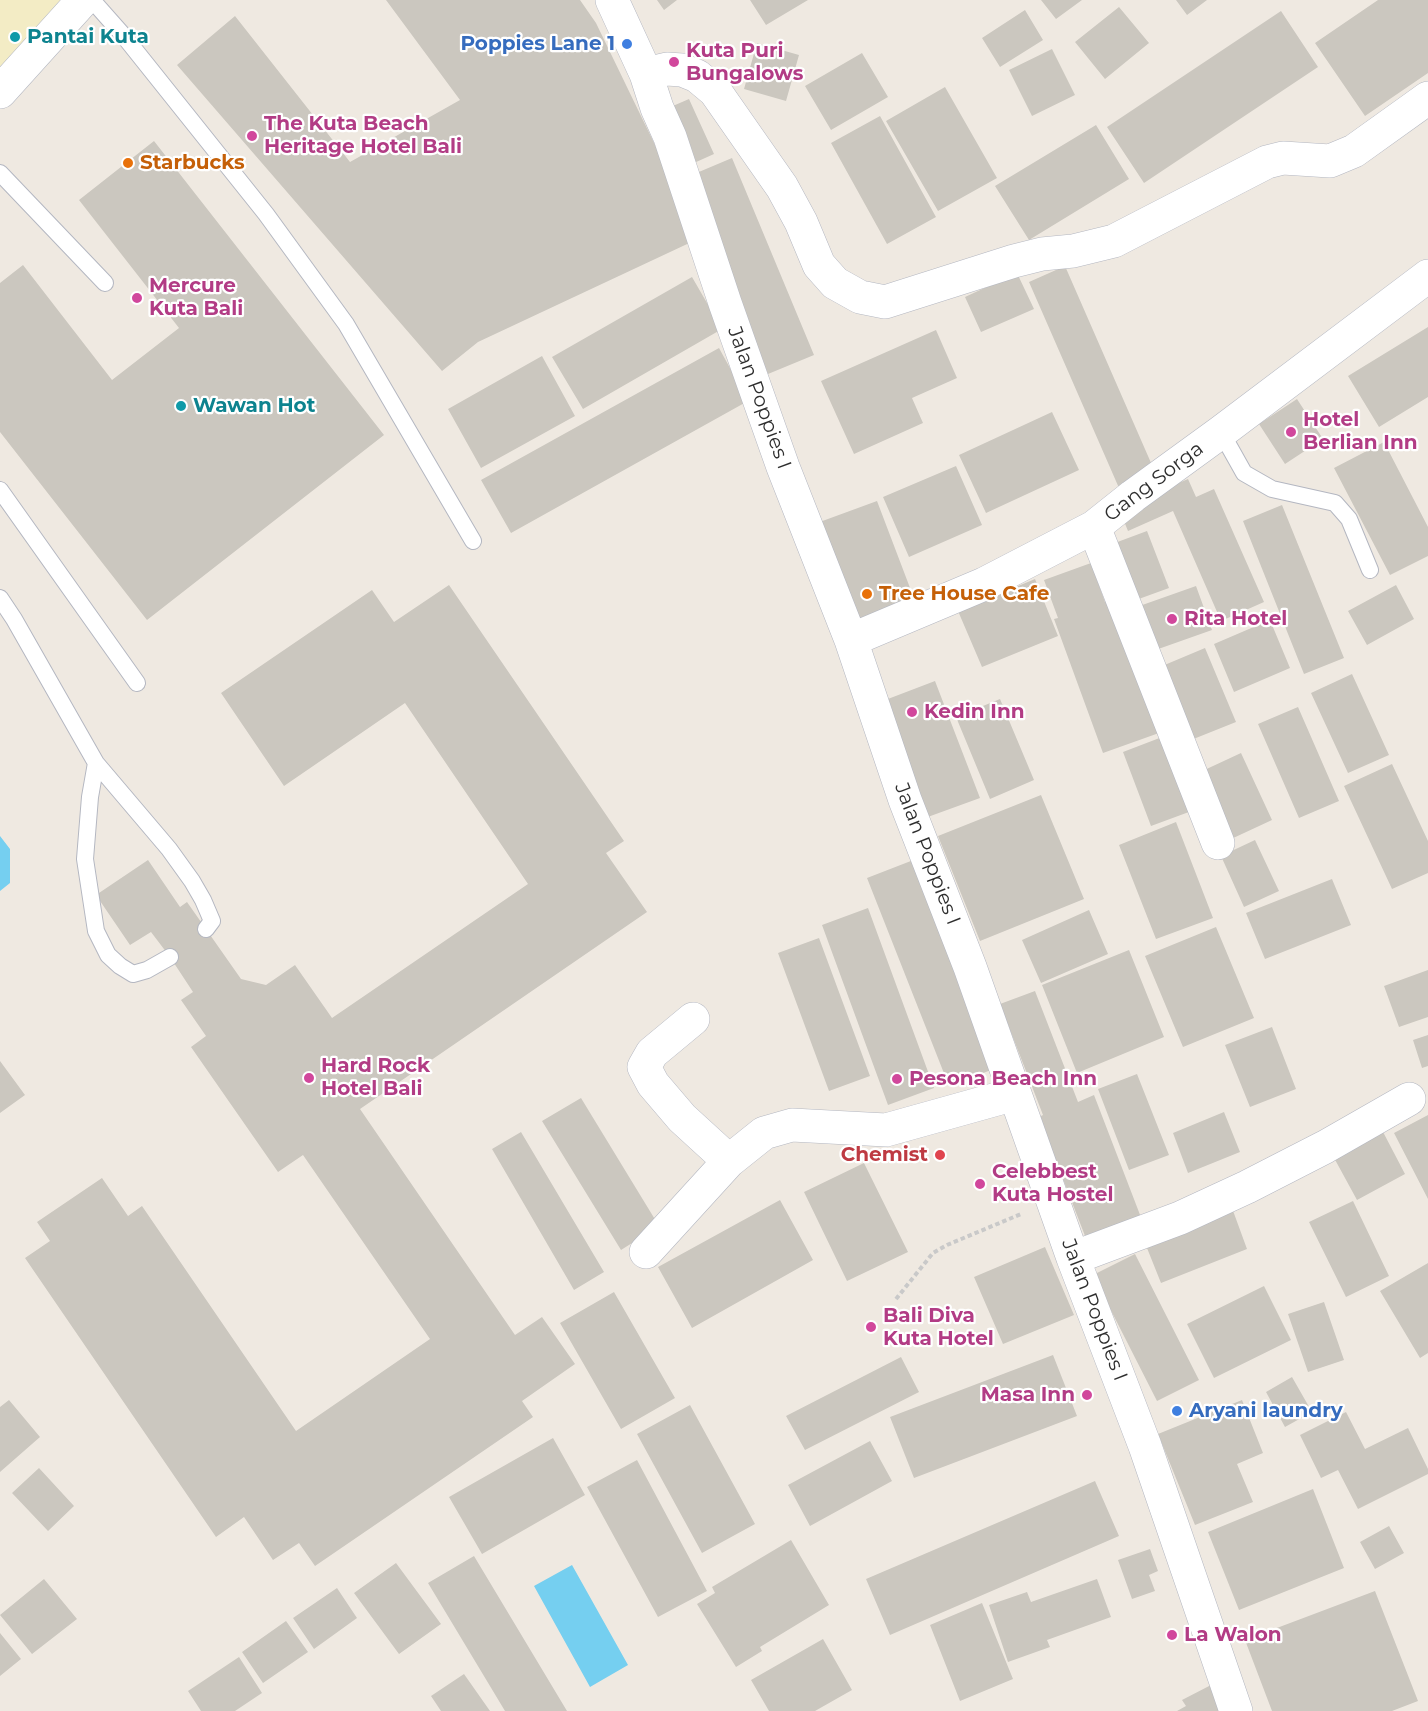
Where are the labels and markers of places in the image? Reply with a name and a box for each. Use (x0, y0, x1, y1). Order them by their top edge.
place label: Pantai Kuta (27, 25, 149, 49)
marker: Pantai Kuta (8, 30, 22, 44)
place label: Poppies Lane 1 (460, 32, 615, 56)
marker: Poppies Lane 1 (620, 37, 634, 51)
place label: Kuta Puri Bungalows (686, 39, 803, 86)
marker: Kuta Puri Bungalows (667, 55, 681, 69)
place label: The Kuta Beach Heritage Hotel Bali (264, 112, 462, 159)
marker: The Kuta Beach Heritage Hotel Bali (245, 129, 259, 143)
place label: Starbucks (140, 151, 245, 175)
marker: Starbucks (121, 156, 135, 170)
place label: Mercure Kuta Bali (149, 274, 243, 321)
marker: Mercure Kuta Bali (130, 291, 144, 305)
place label: Wawan Hot (193, 394, 315, 418)
marker: Wawan Hot (174, 399, 188, 413)
place label: Hotel Berlian Inn (1303, 408, 1418, 455)
marker: Hotel Berlian Inn (1284, 425, 1298, 439)
place label: Tree House Cafe (879, 582, 1049, 606)
marker: Tree House Cafe (860, 587, 874, 601)
place label: Rita Hotel (1184, 607, 1287, 631)
marker: Rita Hotel (1165, 612, 1179, 626)
place label: Kedin Inn (924, 700, 1025, 724)
marker: Kedin Inn (905, 705, 919, 719)
place label: Hard Rock Hotel Bali (321, 1054, 430, 1101)
place label: Pesona Beach Inn (909, 1067, 1097, 1091)
marker: Hard Rock Hotel Bali (302, 1071, 316, 1085)
marker: Pesona Beach Inn (890, 1072, 904, 1086)
place label: Chemist (841, 1143, 928, 1167)
marker: Chemist (933, 1148, 947, 1162)
place label: Celebbest Kuta Hostel (992, 1160, 1113, 1207)
marker: Celebbest Kuta Hostel (973, 1177, 987, 1191)
place label: Bali Diva Kuta Hotel (883, 1304, 994, 1351)
marker: Bali Diva Kuta Hotel (864, 1320, 878, 1334)
place label: Masa Inn (981, 1383, 1075, 1407)
marker: Masa Inn (1080, 1388, 1094, 1402)
place label: Aryani laundry (1189, 1399, 1343, 1423)
marker: Aryani laundry (1170, 1404, 1184, 1418)
place label: La Walon (1184, 1623, 1282, 1647)
marker: La Walon (1165, 1628, 1179, 1642)

